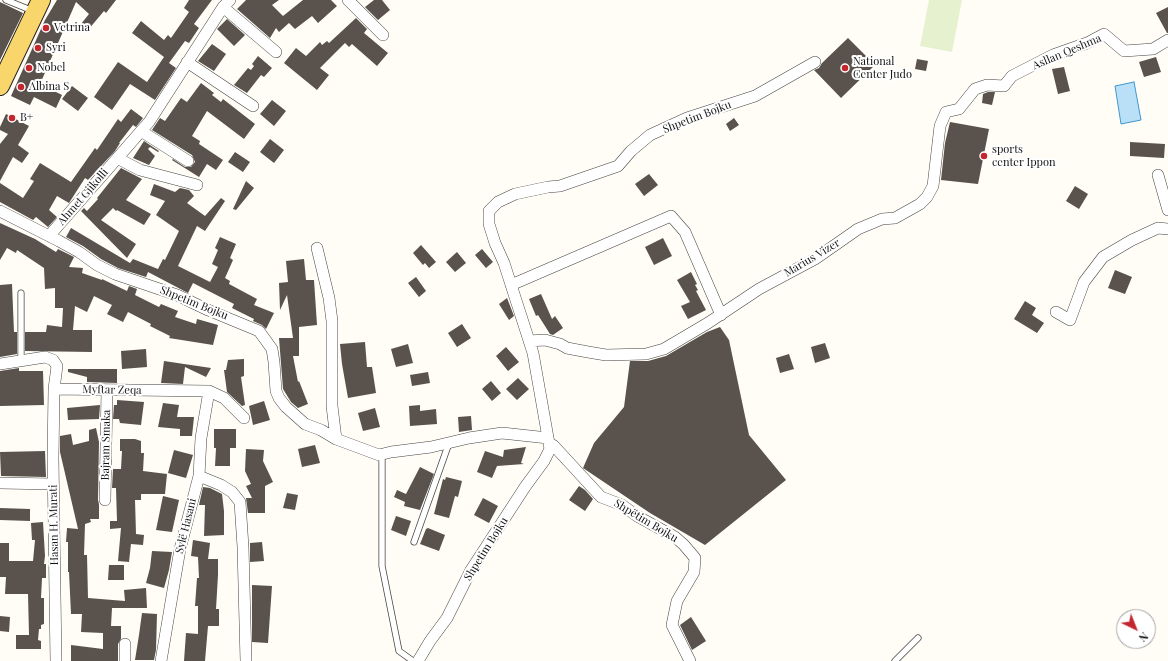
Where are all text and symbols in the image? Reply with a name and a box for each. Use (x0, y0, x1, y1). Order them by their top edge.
place label: Vetrina (54, 21, 90, 35)
marker: Vetrina (41, 23, 51, 33)
street label: Asllan Qeshma (1031, 32, 1103, 72)
place label: Syri (46, 41, 66, 55)
marker: Syri (33, 43, 43, 53)
place label: National Center Judo (853, 55, 912, 81)
place label: Nobel (37, 61, 66, 75)
marker: Nobel (24, 63, 34, 73)
marker: National Center Judo (840, 63, 850, 73)
place label: Albina S (29, 80, 69, 94)
marker: Albina S (16, 82, 26, 92)
street label: Shpetim Bojku (661, 98, 733, 136)
place label: B+ (20, 111, 33, 125)
marker: B+ (7, 113, 17, 123)
place label: sports center Ippon (992, 143, 1056, 169)
marker: sports center Ippon (979, 151, 989, 161)
street label: Ahmet Gjikolli (55, 166, 111, 228)
street label: Marius Vizer (782, 236, 842, 280)
street label: Shpetim Bojku (158, 283, 230, 323)
street label: Myftar Zeqa (82, 383, 142, 397)
street label: Bajram Smaka (99, 410, 113, 480)
street label: Hasan H. Murati (47, 485, 61, 565)
street label: Sylë Hasani (173, 497, 199, 555)
street label: Shpëtim Bojku (612, 497, 680, 545)
street label: Shpetim Bojku (461, 515, 511, 583)
north arrow (1116, 609, 1156, 649)
text: N (1136, 629, 1152, 646)

